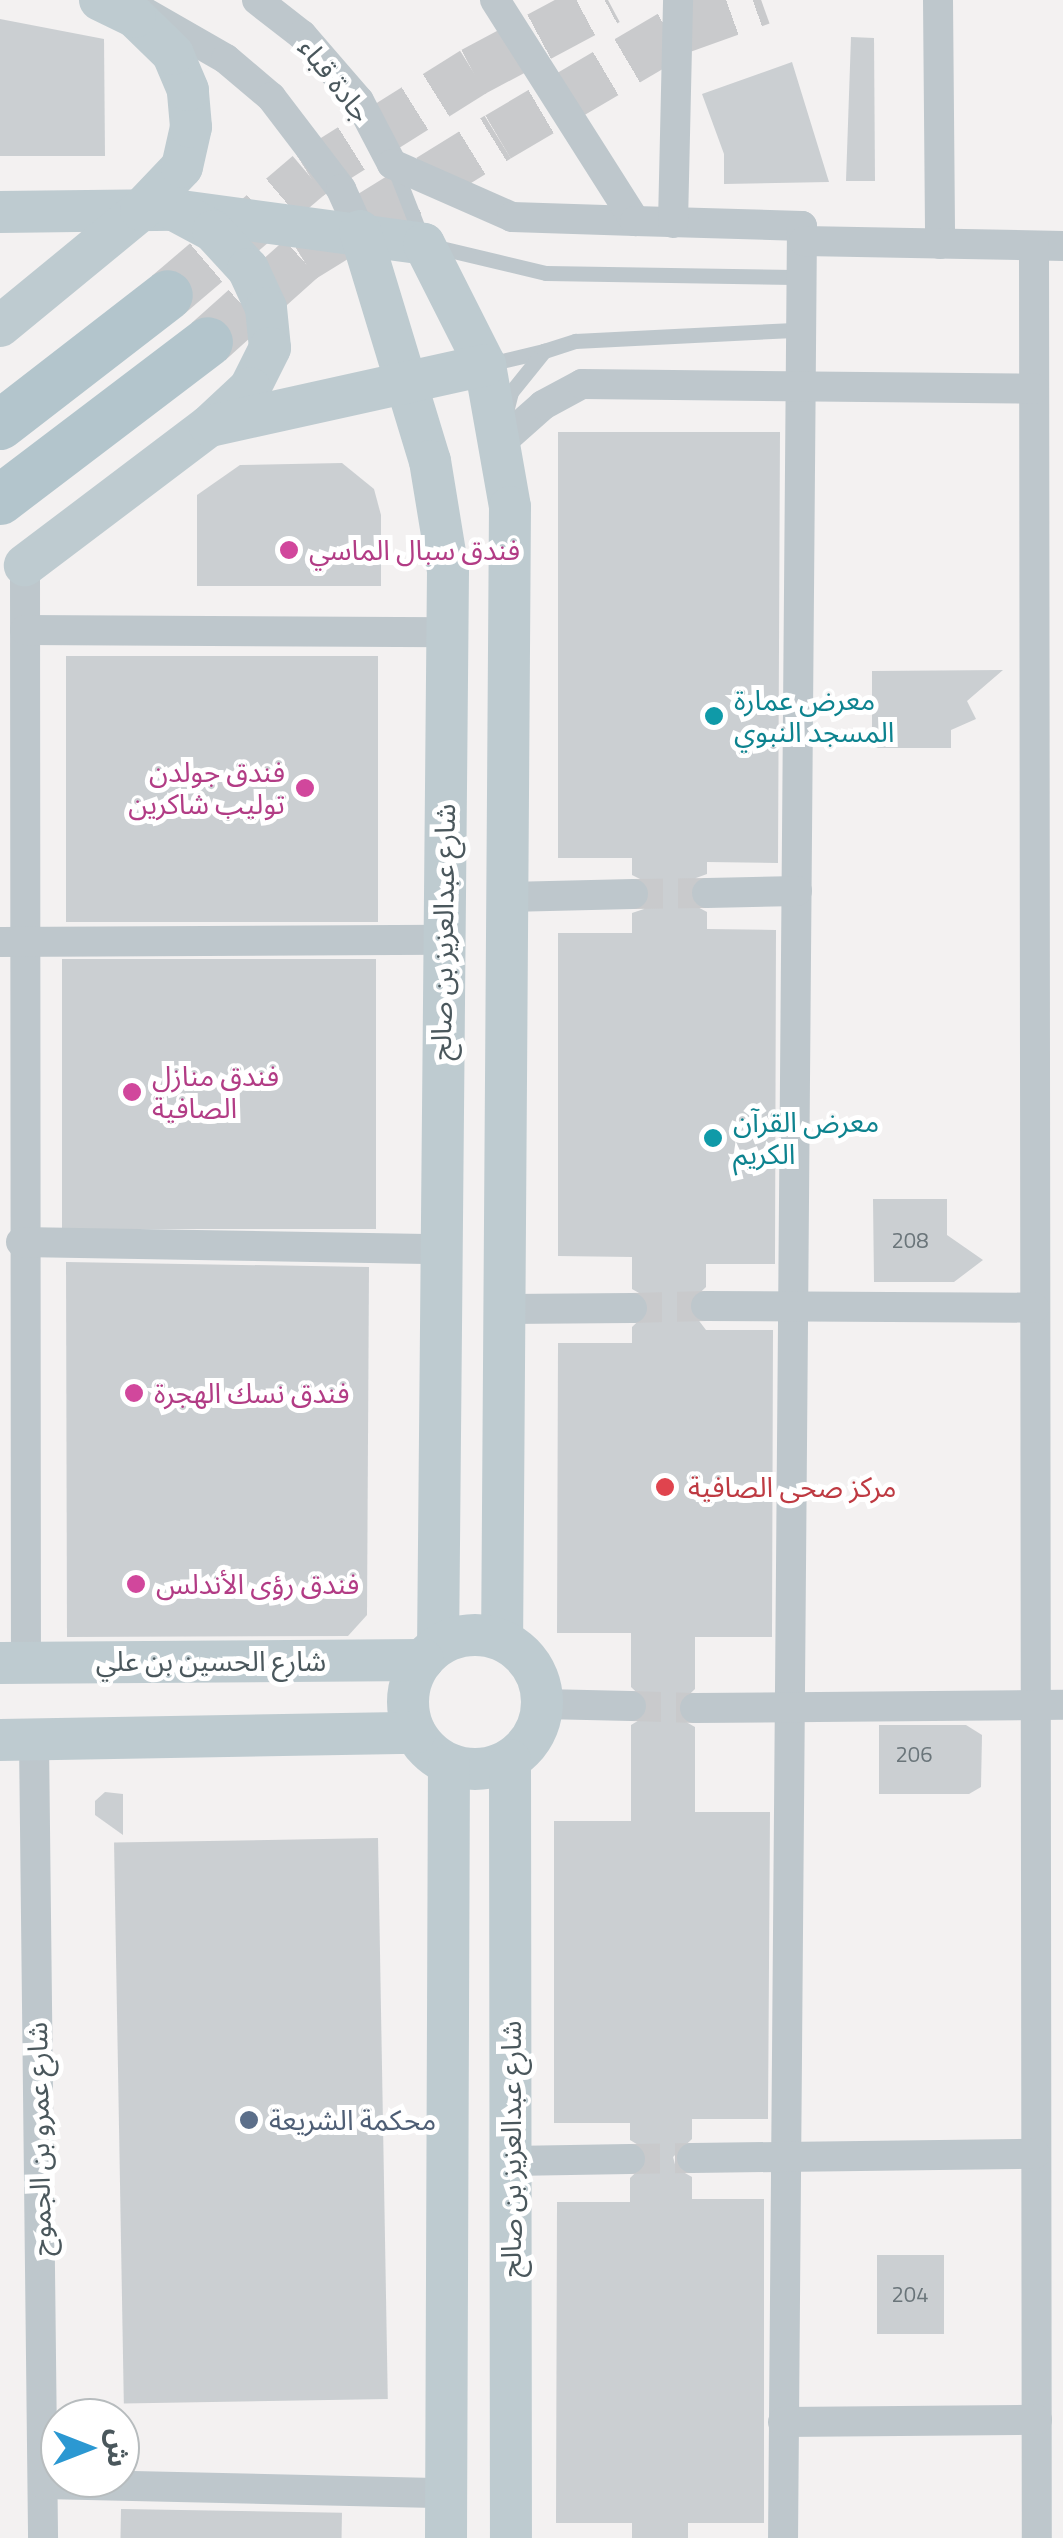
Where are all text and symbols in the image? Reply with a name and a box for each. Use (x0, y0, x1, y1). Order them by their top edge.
street label: جادة قباء (292, 31, 378, 129)
place label: فندق سبال الماسي (309, 533, 520, 567)
marker: فندق سبال الماسي (278, 539, 300, 561)
place label: معرض عمارة المسجد النبوي (734, 683, 894, 749)
marker: معرض عمارة المسجد النبوي (703, 705, 725, 727)
place label: فندق جولدن توليب شاكرين (128, 755, 285, 821)
marker: فندق جولدن توليب شاكرين (294, 777, 316, 799)
street label: شارع عبدالعزيز بن صالح (424, 803, 462, 1061)
place label: فندق منازل الصافية (152, 1059, 279, 1125)
marker: فندق منازل الصافية (121, 1081, 143, 1103)
place label: معرض القرآن الكريم (733, 1105, 879, 1171)
marker: معرض القرآن الكريم (702, 1127, 724, 1149)
house number: 208 (892, 1228, 928, 1254)
place label: فندق نسك الهجرة (154, 1376, 349, 1410)
marker: فندق نسك الهجرة (123, 1382, 145, 1404)
place label: مركز صحى الصافية (688, 1470, 897, 1504)
marker: مركز صحى الصافية (652, 1474, 678, 1500)
place label: فندق رؤى الأندلس (156, 1567, 359, 1601)
marker: فندق رؤى الأندلس (125, 1573, 147, 1595)
street label: شارع الحسين بن علي (96, 1644, 326, 1678)
house number: 206 (896, 1742, 932, 1768)
street label: شارع عبدالعزيز بن صالح (494, 2021, 528, 2277)
street label: شارع عمرو بن الجموح (20, 2022, 58, 2256)
place label: محكمة الشريعة (269, 2103, 436, 2137)
marker: محكمة الشريعة (238, 2109, 260, 2131)
house number: 204 (892, 2282, 928, 2308)
north arrow (40, 2398, 140, 2498)
text: ش (97, 2429, 140, 2467)

